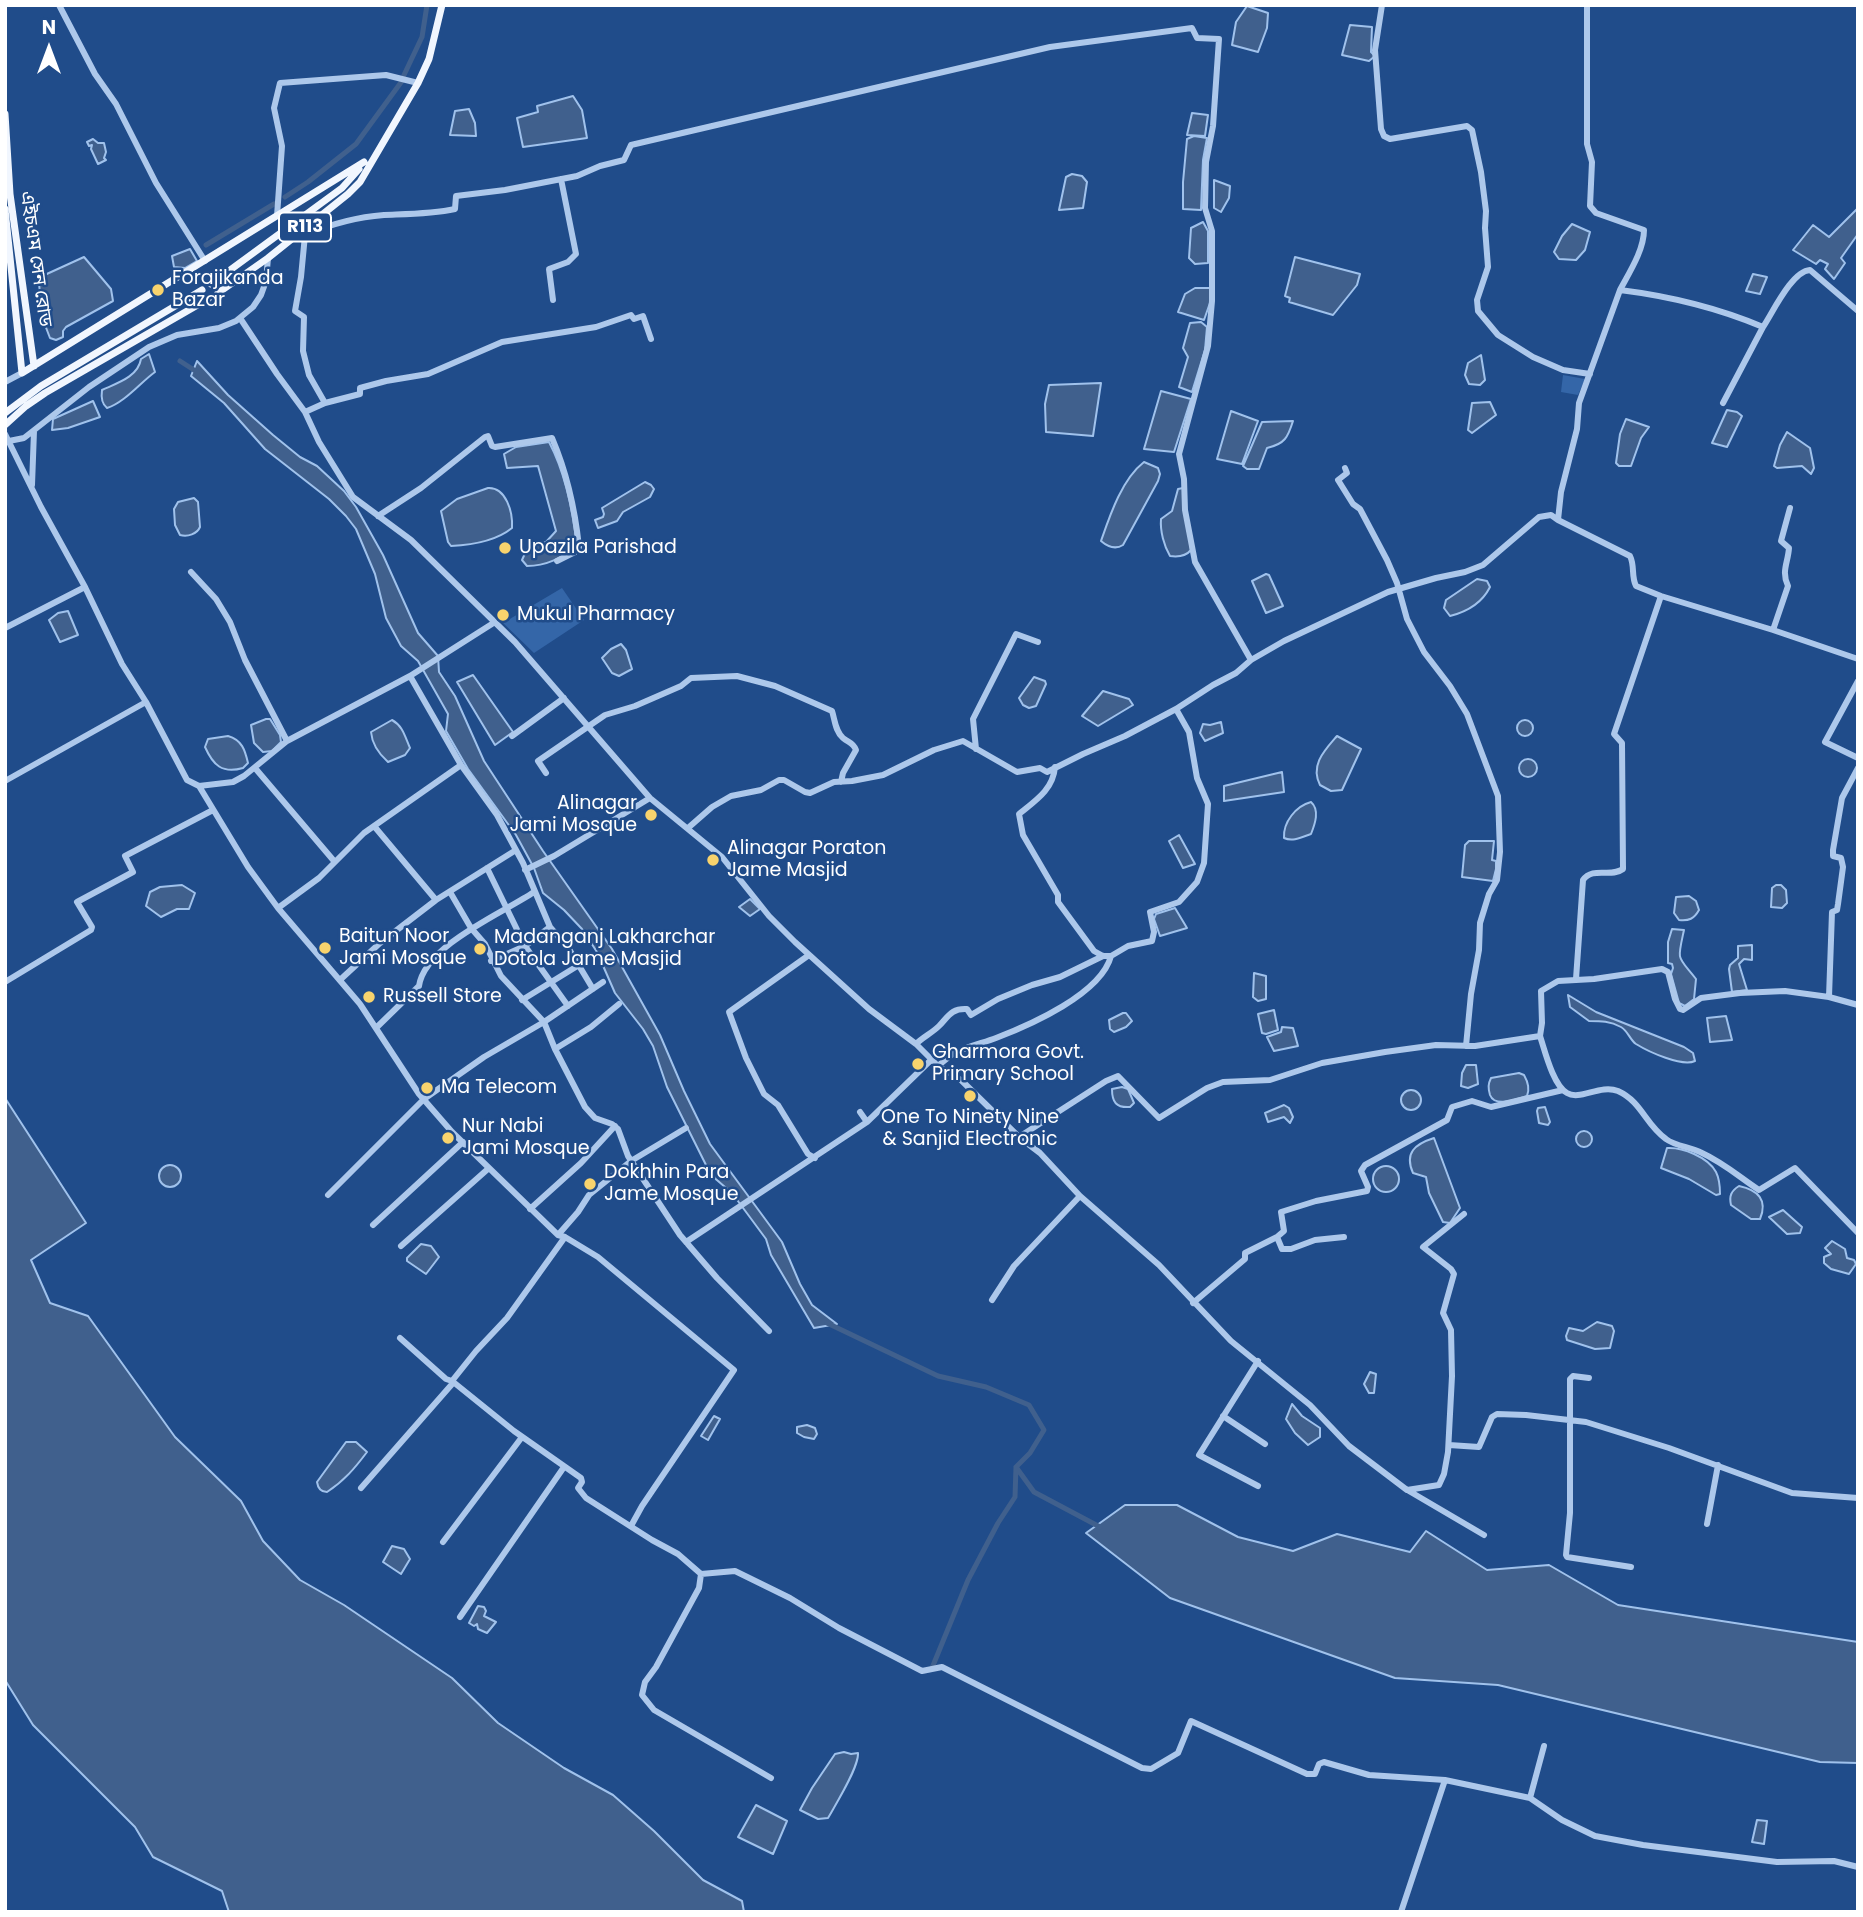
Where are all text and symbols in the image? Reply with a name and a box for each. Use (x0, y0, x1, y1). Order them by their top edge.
north arrow (14, 14, 84, 84)
text: N (42, 14, 56, 41)
street label: এইচএম সেন রোড (14, 190, 56, 328)
road number: R113 (279, 212, 331, 242)
place label: Forajikanda Bazar (172, 268, 284, 312)
marker: Forajikanda Bazar (150, 282, 166, 298)
place label: Upazila Parishad (519, 537, 677, 559)
marker: Upazila Parishad (497, 540, 513, 556)
place label: Mukul Pharmacy (517, 604, 675, 626)
marker: Mukul Pharmacy (495, 607, 511, 623)
place label: Alinagar Jami Mosque (510, 793, 637, 837)
marker: Alinagar Jami Mosque (643, 807, 659, 823)
place label: Alinagar Poraton Jame Masjid (727, 838, 886, 882)
marker: Alinagar Poraton Jame Masjid (705, 852, 721, 868)
place label: Baitun Noor Jami Mosque (339, 926, 466, 970)
place label: Madanganj Lakharchar Dotola Jame Masjid (494, 927, 715, 971)
marker: Baitun Noor Jami Mosque (317, 940, 333, 956)
marker: Madanganj Lakharchar Dotola Jame Masjid (472, 941, 488, 957)
place label: Russell Store (383, 986, 502, 1008)
marker: Russell Store (361, 989, 377, 1005)
place label: Gharmora Govt. Primary School (932, 1042, 1084, 1086)
marker: Gharmora Govt. Primary School (910, 1056, 926, 1072)
place label: Ma Telecom (441, 1077, 557, 1099)
marker: Ma Telecom (419, 1080, 435, 1096)
marker: One To Ninety Nine & Sanjid Electronic (962, 1088, 978, 1104)
place label: One To Ninety Nine & Sanjid Electronic (881, 1107, 1059, 1151)
place label: Nur Nabi Jami Mosque (462, 1116, 589, 1160)
marker: Nur Nabi Jami Mosque (440, 1130, 456, 1146)
place label: Dokhhin Para Jame Mosque (604, 1162, 739, 1206)
marker: Dokhhin Para Jame Mosque (582, 1176, 598, 1192)

